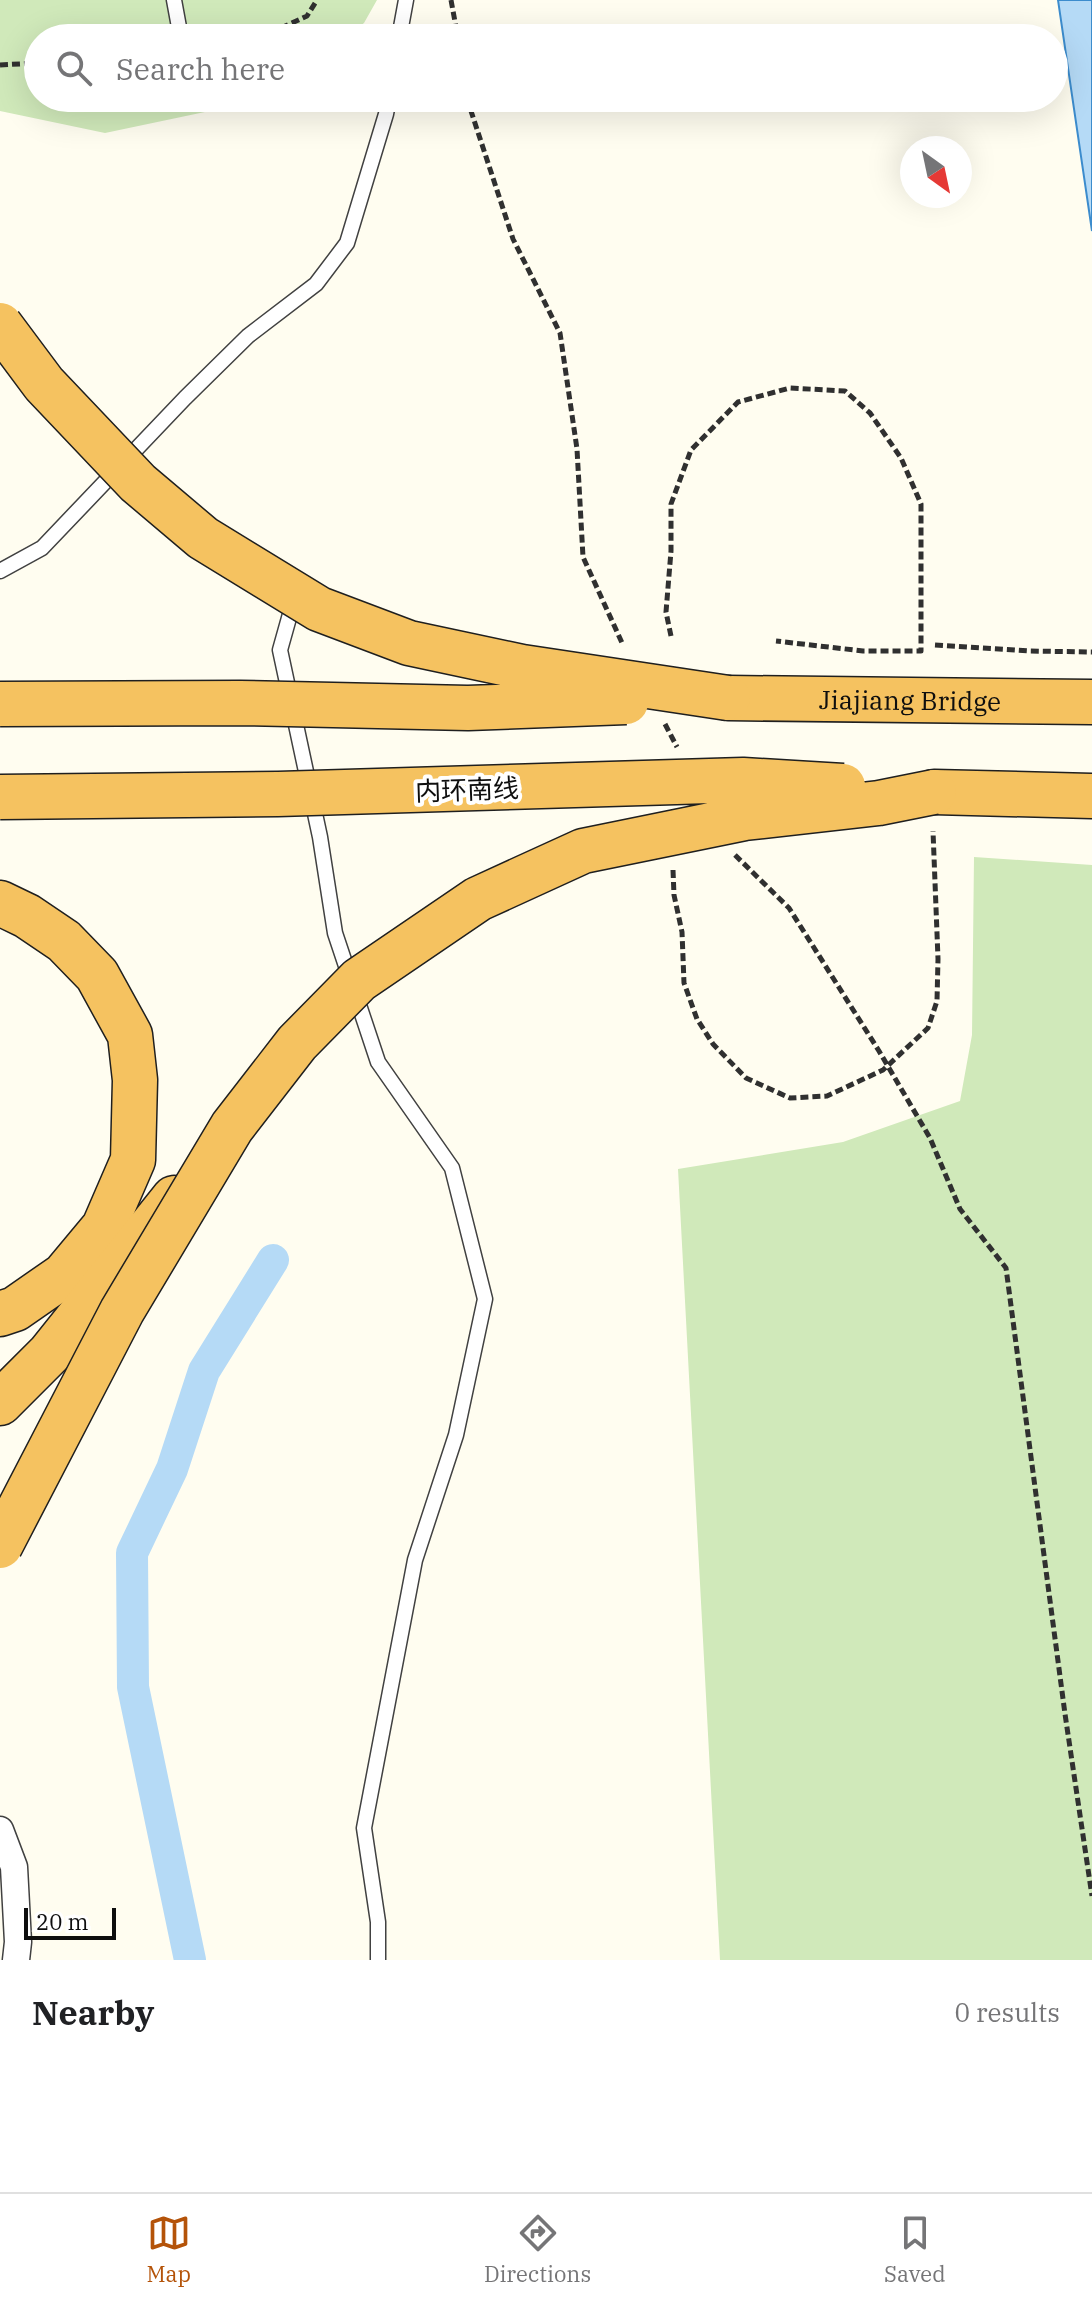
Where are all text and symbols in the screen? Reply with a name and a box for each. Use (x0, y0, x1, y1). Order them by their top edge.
search box (24, 24, 1068, 112)
icon: search (52, 46, 96, 90)
text: Search here (116, 49, 285, 88)
north arrow (900, 136, 972, 208)
street label: Jiajiang Bridge (819, 682, 1001, 718)
street label: 内环南线 (414, 770, 520, 808)
scale bar (24, 1904, 116, 1940)
text: 20 m (36, 1907, 88, 1936)
text: Nearby (32, 1990, 154, 2034)
text: 0 results (954, 1995, 1060, 2029)
tab: Map (146, 2211, 191, 2288)
tab: Directions (484, 2211, 591, 2288)
tab: Saved (884, 2211, 946, 2288)

